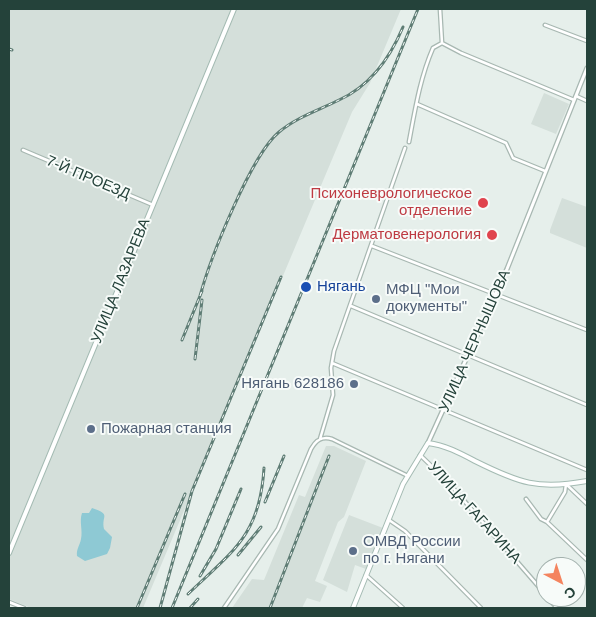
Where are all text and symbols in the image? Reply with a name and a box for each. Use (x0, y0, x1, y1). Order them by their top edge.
street label: 7-Й ПРОЕЗД (43, 152, 133, 204)
place label: Психоневрологическое отделение (311, 185, 472, 220)
marker: Психоневрологическое отделение (476, 196, 490, 210)
street label: УЛИЦА ЛАЗАРЕВА (88, 216, 154, 346)
place label: Дерматовенерология (332, 226, 481, 244)
marker: Дерматовенерология (485, 228, 499, 242)
street label: УЛИЦА ЧЕРНЫШОВА (435, 267, 515, 415)
place label: Нягань (317, 278, 366, 296)
marker: Нягань (299, 280, 313, 294)
place label: МФЦ "Мои документы" (386, 281, 467, 316)
marker: МФЦ "Мои документы" (370, 293, 382, 305)
place label: Нягань 628186 (241, 375, 344, 393)
marker: Нягань 628186 (348, 378, 360, 390)
place label: Пожарная станция (101, 420, 232, 438)
marker: Пожарная станция (85, 423, 97, 435)
street label: УЛИЦА ГАГАРИНА (424, 458, 524, 568)
place label: ОМВД России по г. Нягани (363, 533, 461, 568)
marker: ОМВД России по г. Нягани (347, 545, 359, 557)
north arrow (536, 557, 586, 607)
text: С (561, 583, 579, 602)

